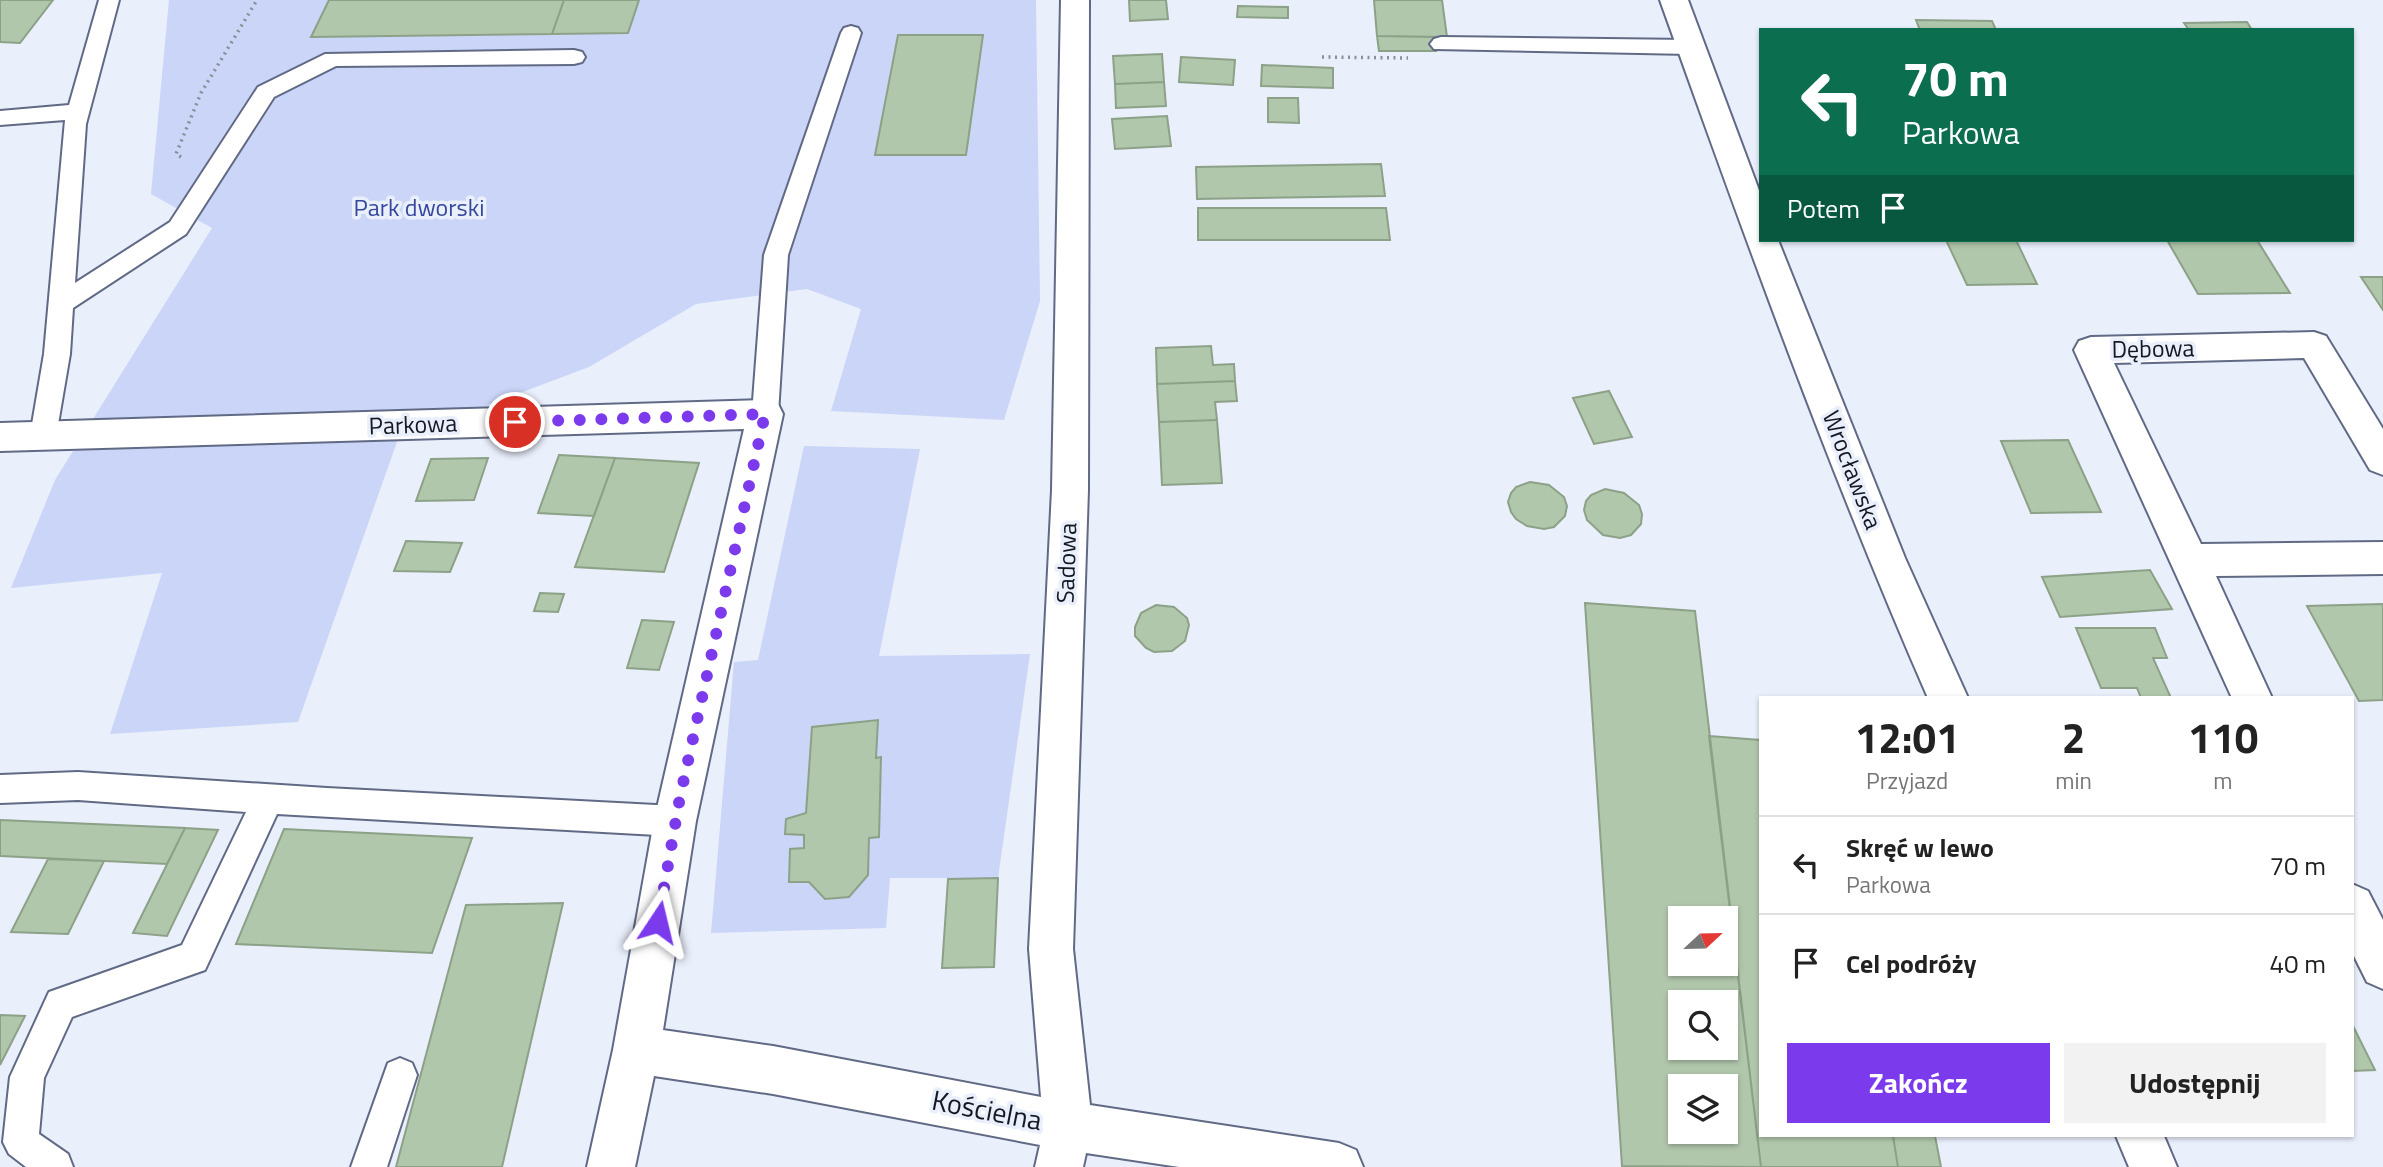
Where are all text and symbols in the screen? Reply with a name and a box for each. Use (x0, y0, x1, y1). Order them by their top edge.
text: 70 m (1902, 40, 2009, 115)
icon: left (1787, 56, 1878, 147)
text: Parkowa (1902, 108, 2020, 156)
park label: Park dworski (354, 189, 484, 225)
text: Potem (1787, 189, 1860, 228)
icon: arrive (1874, 189, 1912, 227)
street label: Dębowa (2111, 329, 2195, 367)
pin (485, 392, 545, 452)
icon: arrive (496, 403, 534, 441)
street label: Parkowa (368, 404, 458, 444)
street label: Wrocławska (1814, 405, 1892, 534)
street label: Sadowa (1047, 522, 1085, 604)
text: 12:01 (1855, 705, 1960, 769)
text: 2 (2062, 705, 2085, 769)
text: 110 (2188, 705, 2258, 769)
text: Przyjazd (1866, 763, 1948, 798)
text: min (2055, 763, 2092, 798)
text: m (2213, 763, 2233, 798)
text: Skręć w lewo (1846, 828, 1994, 867)
icon: left (1787, 846, 1825, 884)
text: 70 m (2269, 846, 2326, 885)
text: Parkowa (1846, 867, 1931, 902)
position arrow (621, 885, 695, 959)
north arrow (1668, 906, 1738, 976)
map controls (1668, 906, 1738, 1144)
icon: arrive (1787, 944, 1825, 982)
text: Cel podróży (1846, 944, 1976, 983)
text: 40 m (2269, 944, 2326, 983)
button: search (1668, 990, 1738, 1060)
button: Zakończ (1787, 1043, 2050, 1123)
button: Udostępnij (2064, 1043, 2326, 1123)
button: layers (1668, 1074, 1738, 1144)
street label: Kościelna (928, 1078, 1046, 1141)

